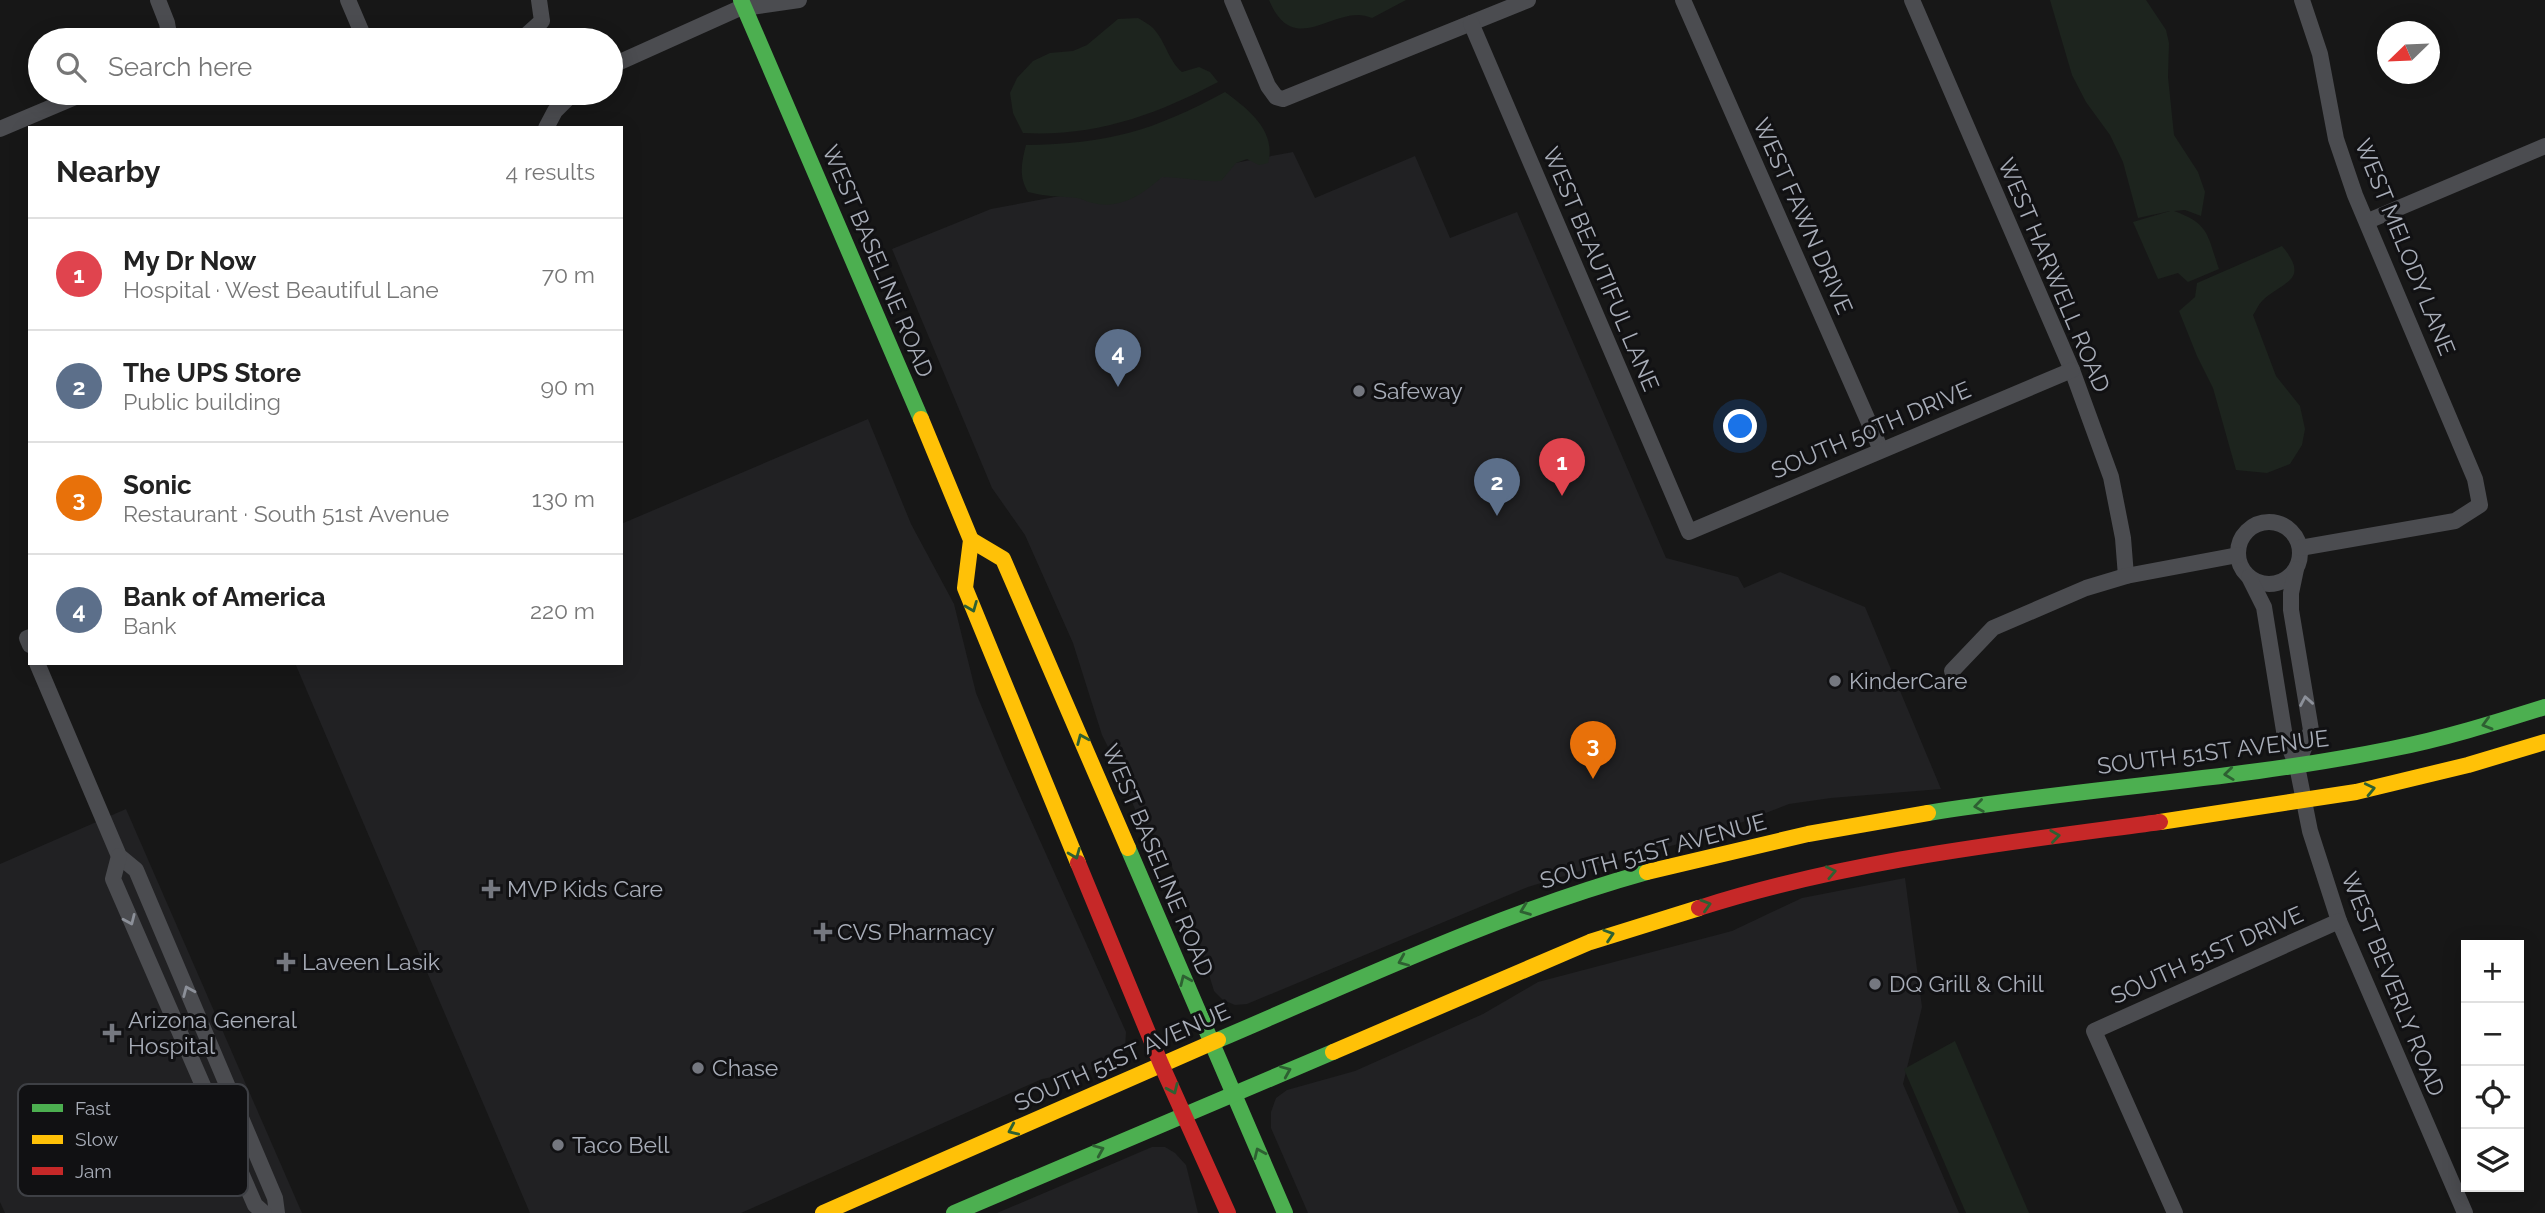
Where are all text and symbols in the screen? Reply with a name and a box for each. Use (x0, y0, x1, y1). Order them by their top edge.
north arrow (2377, 21, 2440, 84)
search box (28, 28, 623, 105)
icon: search (52, 48, 90, 86)
text: Search here (108, 52, 252, 82)
street label: WEST FAWN DRIVE (1748, 114, 1859, 318)
street label: WEST MELODY LANE (2350, 134, 2461, 359)
street label: WEST BASELINE ROAD (817, 141, 940, 381)
street label: WEST BEAUTIFUL LANE (1538, 143, 1665, 395)
text: Nearby (56, 154, 160, 189)
street label: WEST HARWELL ROAD (1993, 154, 2116, 396)
text: 4 results (506, 158, 595, 185)
text: My Dr Now (123, 246, 256, 276)
text: 1 (73, 261, 85, 288)
text: 70 m (542, 261, 595, 288)
text: Hospital · West Beautiful Lane (123, 276, 439, 303)
pin: 4 (1095, 329, 1141, 387)
text: The UPS Store (123, 358, 301, 388)
text: 2 (73, 373, 85, 400)
text: 90 m (540, 373, 595, 400)
street label: SOUTH 50TH DRIVE (1767, 375, 1975, 484)
place label: Safeway (1373, 377, 1463, 404)
marker: Safeway (1351, 383, 1367, 399)
text: Public building (123, 388, 281, 415)
your location (1723, 409, 1757, 443)
pin: 1 (1539, 438, 1585, 496)
pin: 2 (1474, 458, 1520, 516)
text: Sonic (123, 470, 192, 500)
text: 3 (73, 485, 85, 512)
text: 130 m (532, 485, 595, 512)
text: Restaurant · South 51st Avenue (123, 500, 449, 527)
text: Bank of America (123, 582, 326, 612)
text: 4 (72, 597, 86, 624)
text: 220 m (530, 597, 595, 624)
one-way arrow (964, 600, 978, 612)
text: Bank (123, 612, 176, 639)
place label: KinderCare (1849, 667, 1968, 694)
marker: KinderCare (1827, 673, 1843, 689)
one-way arrow (2299, 695, 2314, 707)
one-way arrow (2481, 716, 2493, 731)
pin: 3 (1570, 721, 1616, 779)
street label: SOUTH 51ST AVENUE (2096, 724, 2330, 779)
one-way arrow (1076, 734, 1090, 746)
street label: WEST BASELINE ROAD (1097, 740, 1220, 980)
one-way arrow (2223, 766, 2235, 781)
one-way arrow (2364, 782, 2376, 797)
one-way arrow (1973, 798, 1985, 813)
street label: SOUTH 51ST AVENUE (1537, 807, 1769, 894)
one-way arrow (2049, 828, 2061, 843)
one-way arrow (1067, 847, 1081, 859)
one-way arrow (1825, 866, 1837, 881)
street label: WEST BEVERLY ROAD (2336, 868, 2451, 1100)
place label: MVP Kids Care (507, 875, 663, 902)
marker: MVP Kids Care (481, 879, 501, 899)
one-way arrow (1700, 899, 1712, 914)
street label: SOUTH 51ST DRIVE (2106, 900, 2307, 1009)
one-way arrow (1520, 902, 1532, 916)
one-way arrow (122, 913, 136, 925)
place label: CVS Pharmacy (837, 918, 994, 945)
marker: CVS Pharmacy (815, 924, 831, 940)
one-way arrow (1603, 929, 1615, 944)
map controls (2461, 940, 2524, 1192)
button: + (2461, 940, 2524, 1003)
place label: Laveen Lasik (302, 948, 440, 975)
marker: Laveen Lasik (276, 952, 296, 972)
one-way arrow (1397, 953, 1410, 967)
place label: DQ Grill & Chill (1889, 970, 2044, 997)
one-way arrow (1179, 974, 1193, 987)
marker: DQ Grill & Chill (1867, 976, 1883, 992)
one-way arrow (183, 986, 197, 998)
street label: SOUTH 51ST AVENUE (1010, 997, 1234, 1116)
button: − (2461, 1003, 2524, 1066)
place label: Arizona General Hospital (128, 1006, 298, 1059)
marker: Arizona General Hospital (102, 1023, 122, 1043)
place label: Chase (712, 1054, 778, 1081)
marker: Chase (690, 1060, 706, 1076)
one-way arrow (1279, 1065, 1291, 1079)
button: locate (2461, 1066, 2524, 1129)
one-way arrow (1165, 1082, 1179, 1094)
legend (18, 1084, 248, 1196)
text: Fast (75, 1097, 111, 1119)
one-way arrow (1008, 1122, 1020, 1136)
text: Slow (75, 1128, 119, 1150)
button: layers (2461, 1129, 2524, 1192)
place label: Taco Bell (572, 1131, 670, 1158)
marker: Taco Bell (550, 1137, 566, 1153)
one-way arrow (1091, 1144, 1104, 1158)
one-way arrow (1253, 1148, 1267, 1160)
text: Jam (75, 1160, 112, 1182)

